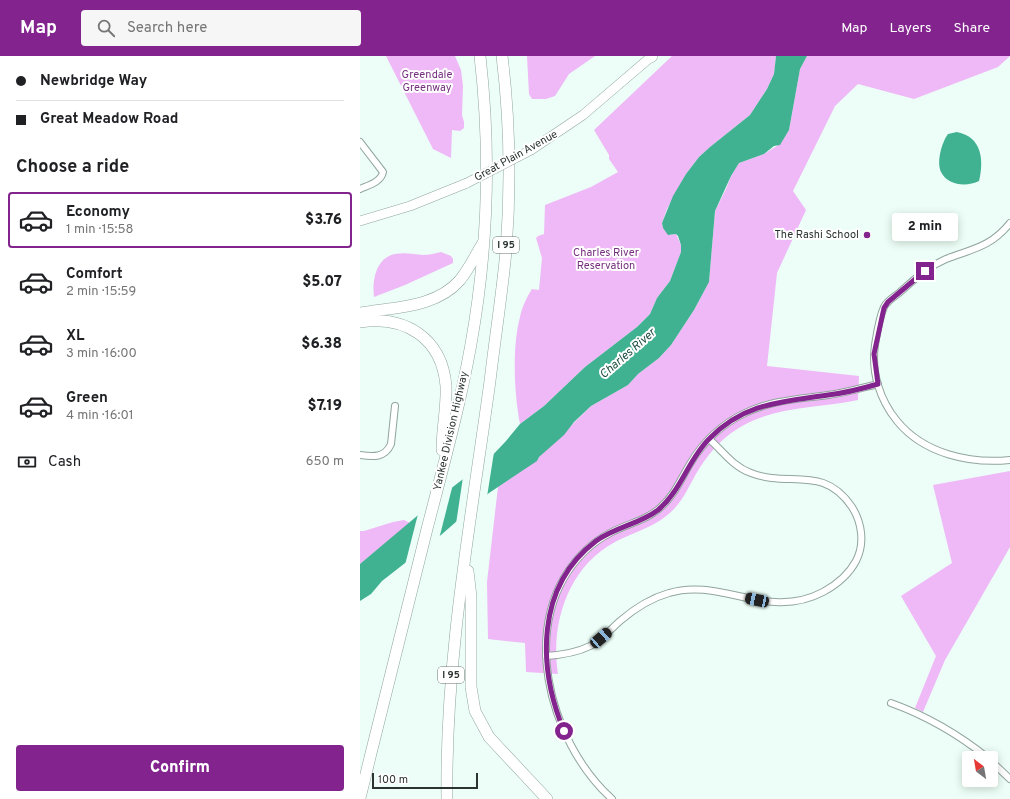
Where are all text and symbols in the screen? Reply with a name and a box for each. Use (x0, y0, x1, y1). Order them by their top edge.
search box (81, 10, 361, 46)
text: Map (20, 16, 57, 40)
icon: search (95, 17, 117, 39)
text: Search here (127, 19, 207, 38)
text: Map (841, 20, 867, 37)
text: Layers (889, 20, 931, 37)
text: Share (953, 20, 990, 37)
park label: Greendale Greenway (402, 68, 453, 95)
text: Newbridge Way (40, 72, 147, 91)
text: Great Meadow Road (40, 110, 179, 129)
street label: Great Plain Avenue (472, 127, 560, 185)
text: Choose a ride (16, 156, 129, 179)
icon: car (18, 202, 54, 238)
text: Economy (66, 203, 130, 222)
text: $3.76 (305, 211, 342, 230)
callout: 2 min (892, 213, 958, 241)
text: 2 min (908, 219, 942, 235)
text: 1 min · 15:58 (66, 222, 134, 238)
place label: The Rashi School (774, 228, 859, 242)
marker: The Rashi School (862, 230, 872, 240)
road number: I 95 (493, 237, 519, 253)
park label: Charles River Reservation (573, 246, 640, 273)
route end (916, 262, 934, 280)
icon: car (18, 264, 54, 300)
text: Comfort (66, 265, 123, 284)
text: $5.07 (302, 273, 342, 292)
text: 2 min · 15:59 (66, 284, 136, 300)
water label: Charles River (597, 324, 660, 383)
icon: car (18, 326, 54, 362)
text: XL (66, 327, 84, 346)
text: $6.38 (301, 335, 342, 354)
text: 3 min · 16:00 (66, 346, 137, 362)
street label: Yankee Division Highway (430, 370, 472, 492)
icon: car (18, 388, 54, 424)
text: Green (66, 389, 108, 408)
text: $7.19 (308, 397, 342, 416)
text: 4 min · 16:01 (66, 408, 134, 424)
icon: cash (16, 451, 38, 473)
text: Cash (48, 453, 81, 472)
text: 650 m (306, 454, 344, 470)
car (744, 592, 770, 608)
car (588, 626, 614, 650)
road number: I 95 (438, 667, 464, 683)
route start (555, 722, 573, 740)
button: Confirm (16, 745, 344, 791)
north arrow (962, 751, 998, 787)
map controls (962, 751, 998, 787)
scale bar (372, 771, 478, 790)
text: 100 m (378, 773, 408, 787)

